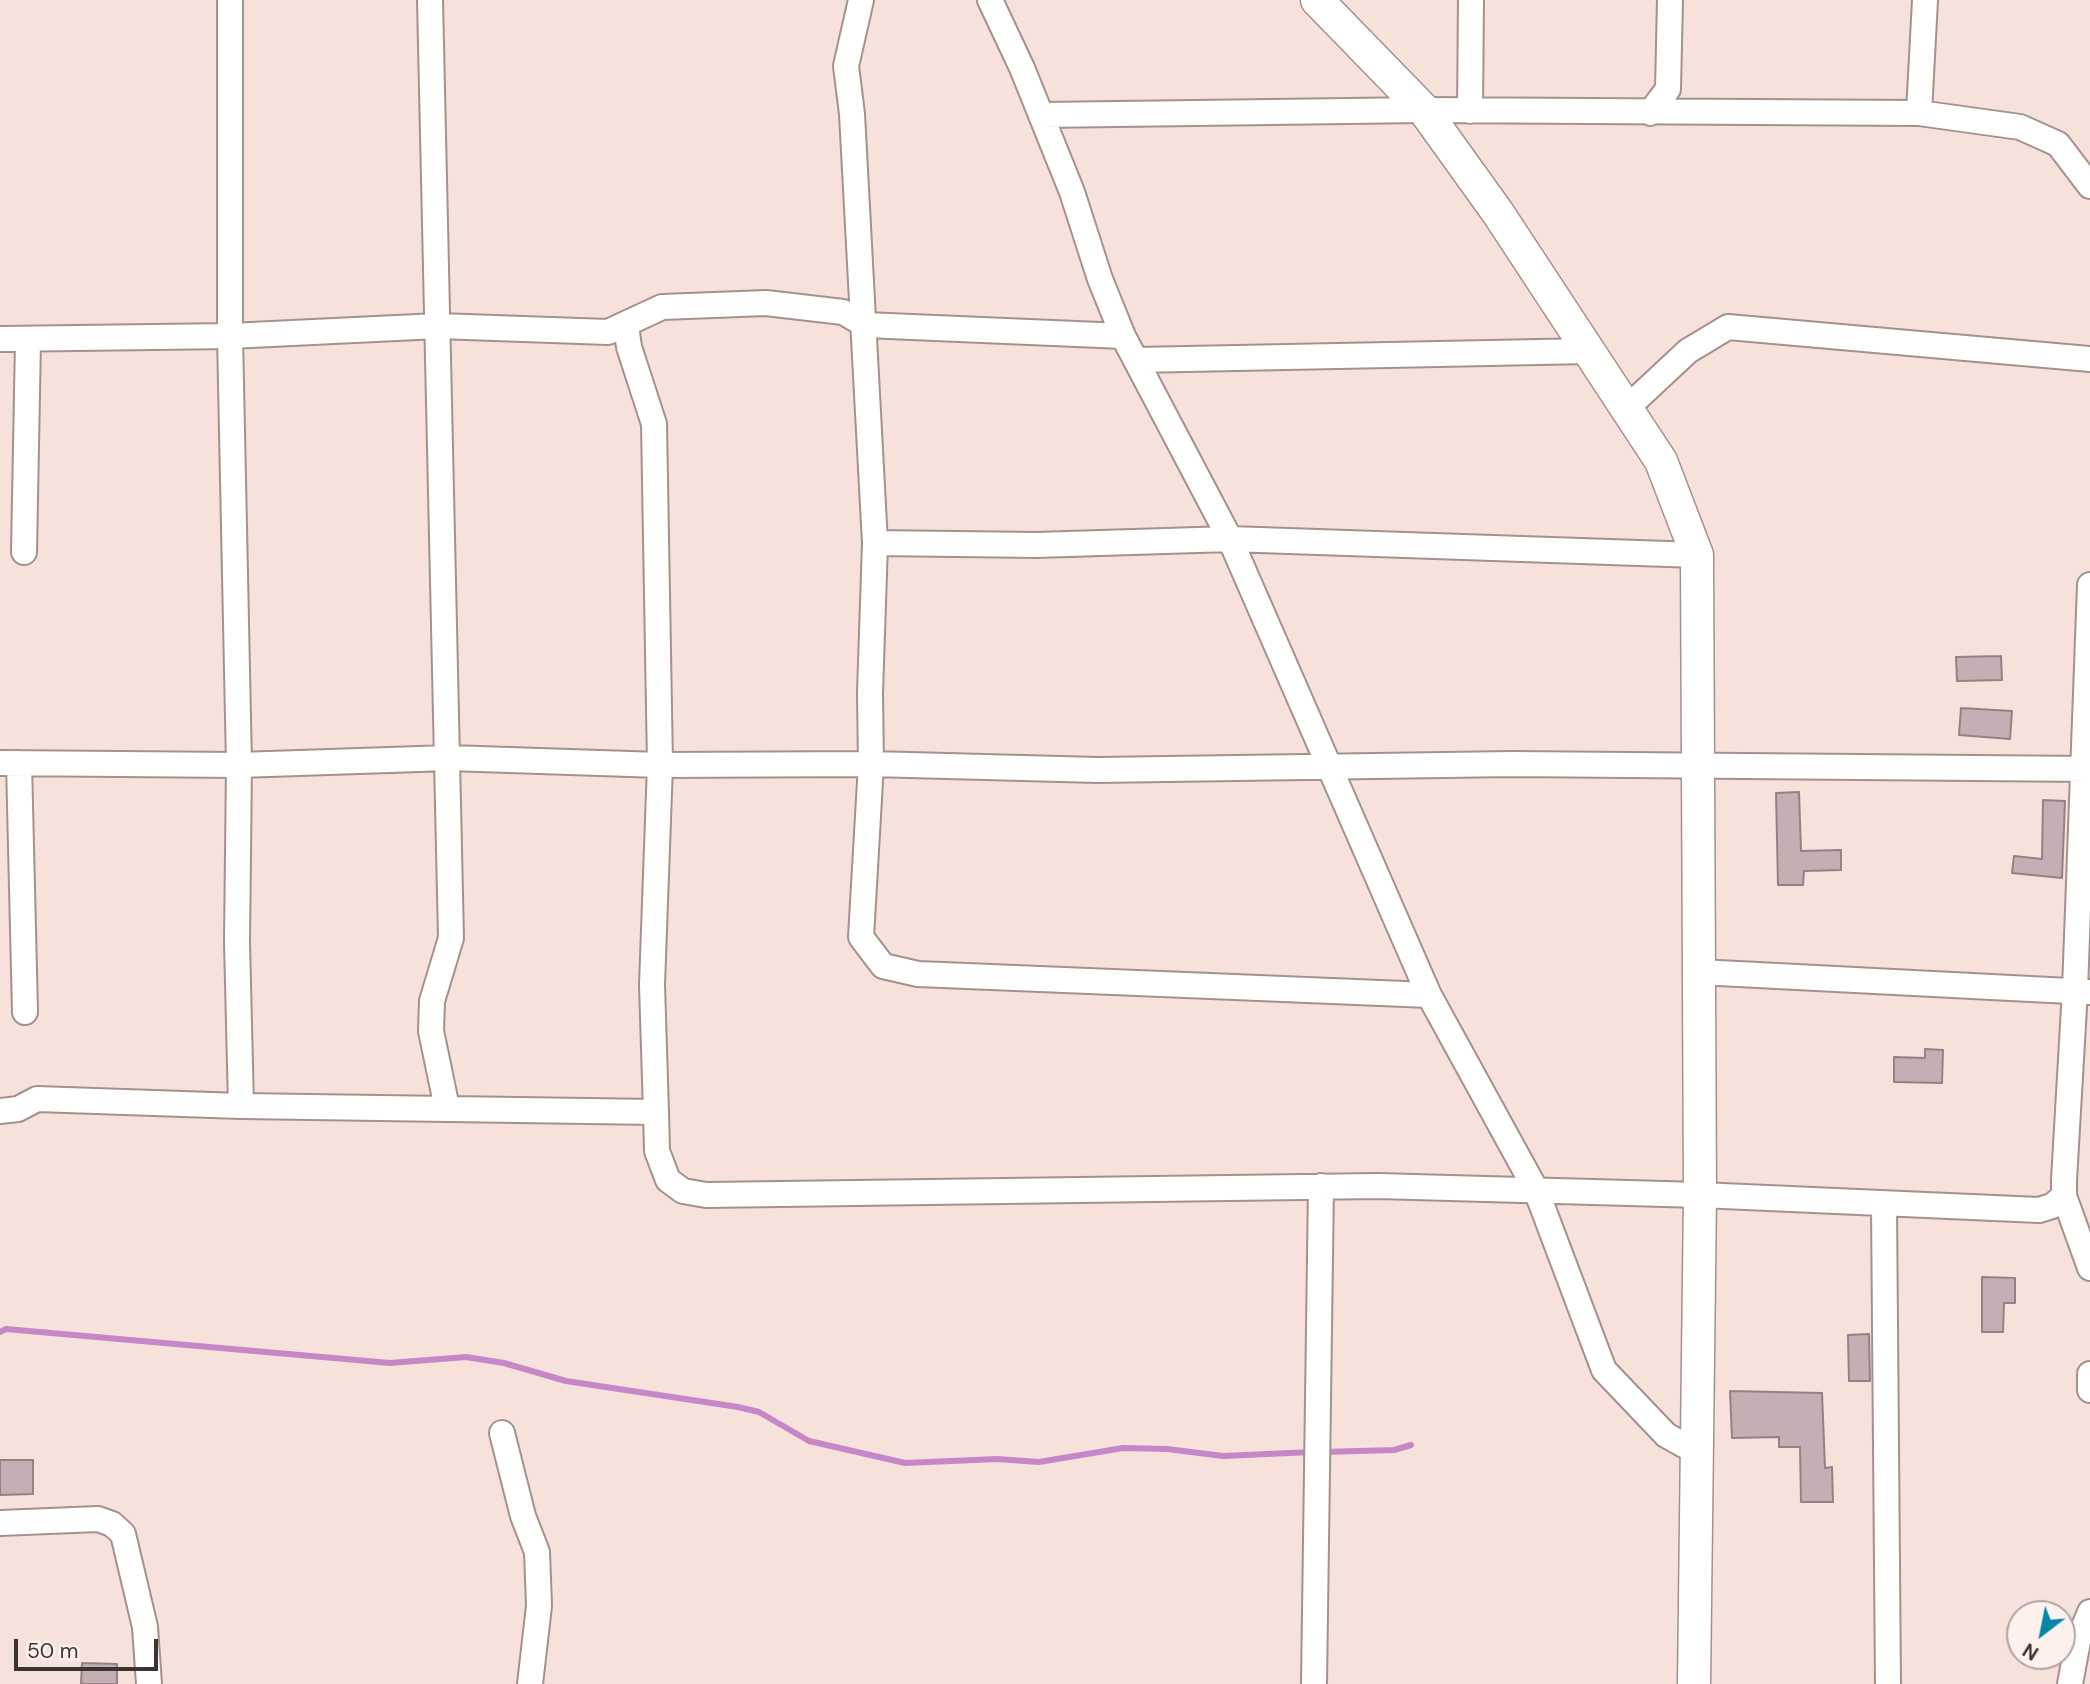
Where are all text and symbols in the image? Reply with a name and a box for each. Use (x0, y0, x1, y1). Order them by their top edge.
north arrow (2006, 1600, 2076, 1670)
scale bar (18, 1624, 161, 1668)
text: 50 m (27, 1637, 78, 1665)
text: N (2018, 1637, 2043, 1666)

